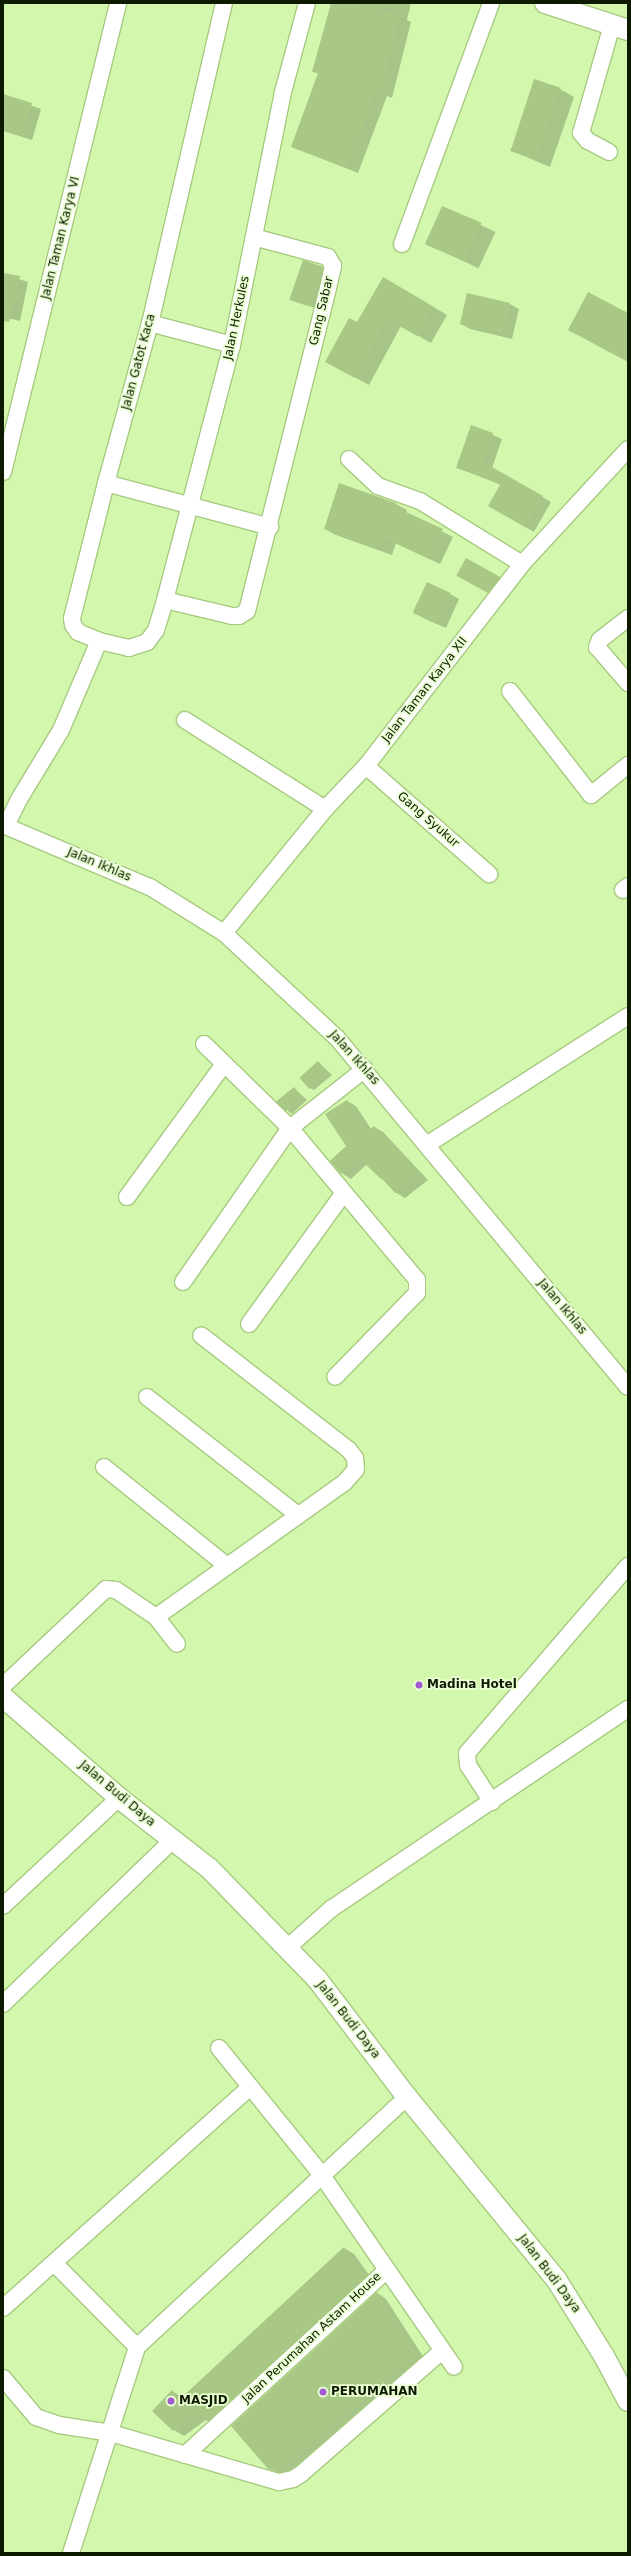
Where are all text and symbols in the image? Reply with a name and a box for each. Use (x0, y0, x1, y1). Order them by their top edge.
street label: Jalan Taman Karya VI (39, 175, 83, 301)
street label: Jalan Herkules (221, 275, 253, 361)
street label: Gang Sabar (307, 275, 337, 347)
street label: Jalan Gatot Kaca (119, 312, 159, 412)
street label: Jalan Taman Karya XII (379, 634, 471, 746)
street label: Gang Syukur (394, 789, 462, 851)
street label: Jalan Ikhlas (65, 845, 133, 885)
street label: Jalan Ikhlas (326, 1028, 382, 1088)
street label: Jalan Ikhlas (535, 1276, 589, 1338)
place label: Madina Hotel (427, 1678, 517, 1692)
marker: Madina Hotel (414, 1680, 424, 1690)
street label: Jalan Budi Daya (76, 1758, 158, 1830)
street label: Jalan Budi Daya (313, 1978, 383, 2062)
street label: Jalan Budi Daya (515, 2232, 583, 2316)
street label: Jalan Perumahan Astam House (240, 2270, 384, 2406)
place label: PERUMAHAN (331, 2385, 418, 2399)
marker: PERUMAHAN (318, 2387, 328, 2397)
place label: MASJID (179, 2394, 228, 2408)
marker: MASJID (166, 2396, 176, 2406)

